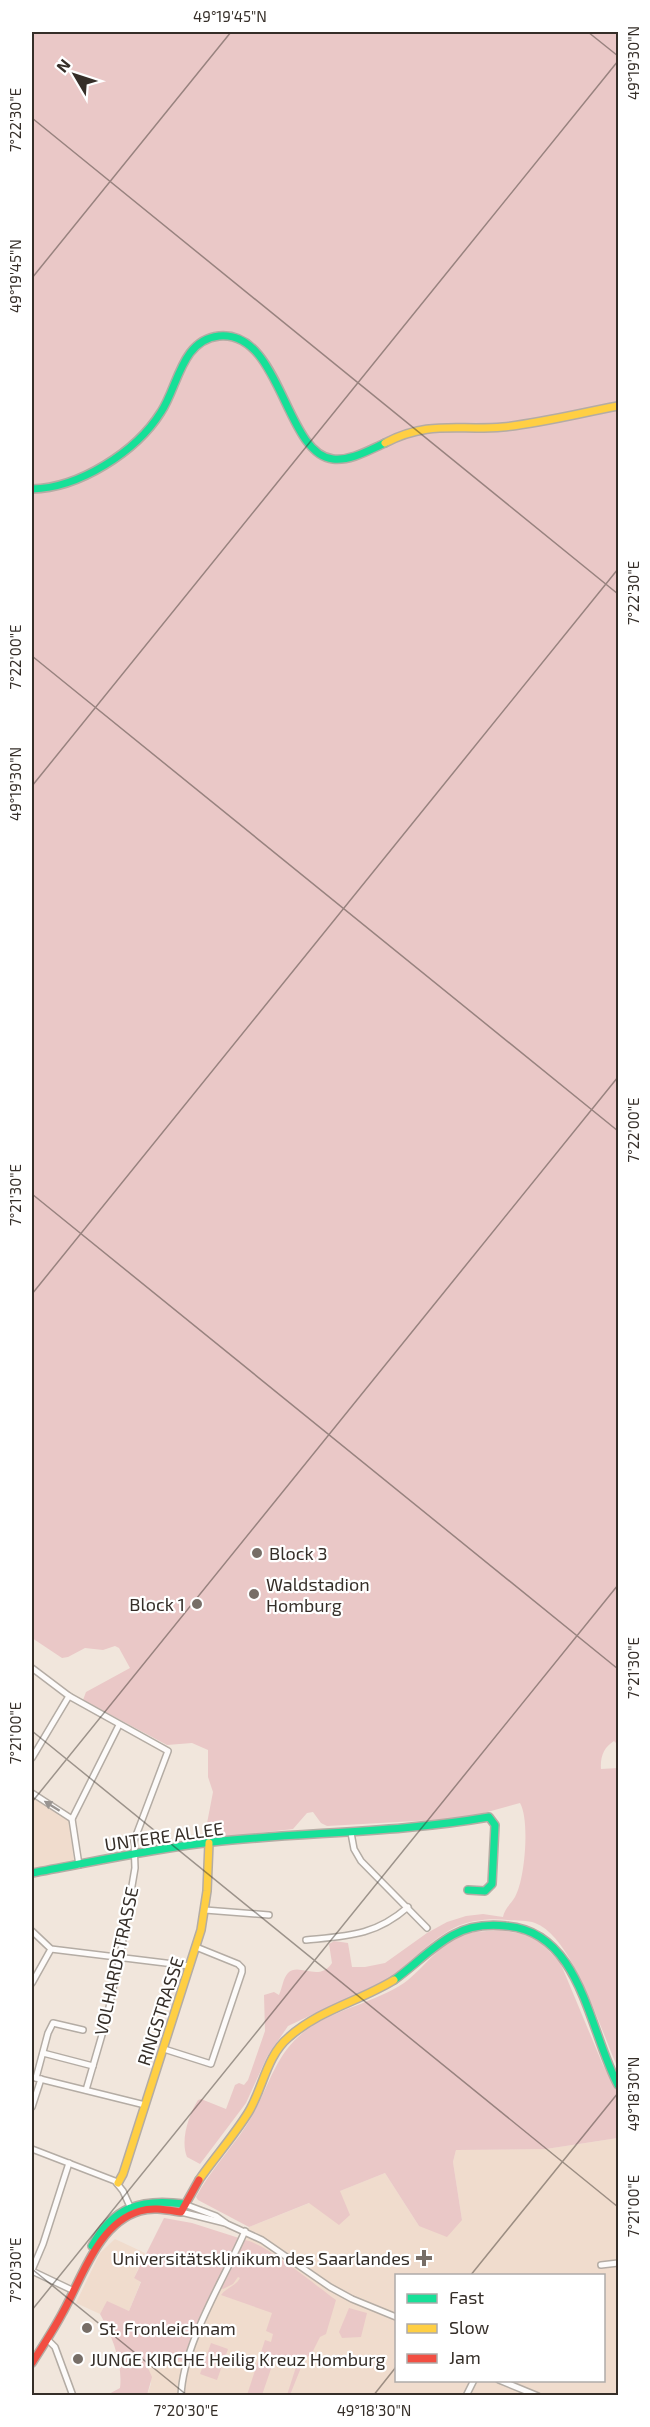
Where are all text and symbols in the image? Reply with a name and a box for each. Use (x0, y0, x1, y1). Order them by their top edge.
text: 49°19'45"N (193, 7, 267, 25)
text: 49°19'30"N (624, 26, 642, 100)
north arrow (45, 45, 105, 105)
text: N (52, 55, 74, 76)
text: 7°22'30"E (6, 88, 24, 152)
text: 49°19'45"N (6, 239, 24, 313)
text: 7°22'30"E (624, 561, 642, 625)
text: 7°22'00"E (6, 625, 24, 689)
text: 49°19'30"N (6, 747, 24, 821)
text: 7°22'00"E (624, 1098, 642, 1162)
text: 7°21'30"E (6, 1164, 24, 1226)
place label: Block 3 (269, 1542, 328, 1564)
marker: Block 3 (250, 1546, 264, 1560)
place label: Waldstadion Homburg (266, 1573, 370, 1616)
marker: Waldstadion Homburg (247, 1587, 261, 1601)
place label: Block 1 (129, 1593, 185, 1615)
marker: Block 1 (190, 1597, 204, 1611)
text: 7°21'30"E (624, 1637, 642, 1699)
text: 7°21'00"E (6, 1702, 24, 1764)
one-way arrow (44, 1801, 60, 1812)
street label: UNTERE ALLEE (103, 1817, 225, 1855)
street label: VOLHARDSTRASSE (89, 1885, 143, 2037)
street label: RINGSTRASSE (132, 1954, 188, 2068)
text: 49°18'30"N (624, 2057, 642, 2131)
text: 7°21'00"E (624, 2175, 642, 2237)
text: 7°20'30"E (6, 2238, 24, 2302)
place label: Universitätsklinikum des Saarlandes (112, 2247, 410, 2269)
marker: Universitätsklinikum des Saarlandes (415, 2249, 433, 2267)
legend (395, 2274, 605, 2382)
text: Fast (449, 2286, 484, 2308)
text: Slow (449, 2316, 490, 2338)
place label: St. Fronleichnam (99, 2317, 236, 2339)
marker: St. Fronleichnam (80, 2321, 94, 2335)
text: Jam (449, 2346, 481, 2368)
place label: JUNGE KIRCHE Heilig Kreuz Homburg (90, 2348, 386, 2370)
marker: JUNGE KIRCHE Heilig Kreuz Homburg (71, 2352, 85, 2366)
text: 7°20'30"E (154, 2401, 218, 2419)
text: 49°18'30"N (337, 2401, 411, 2419)

